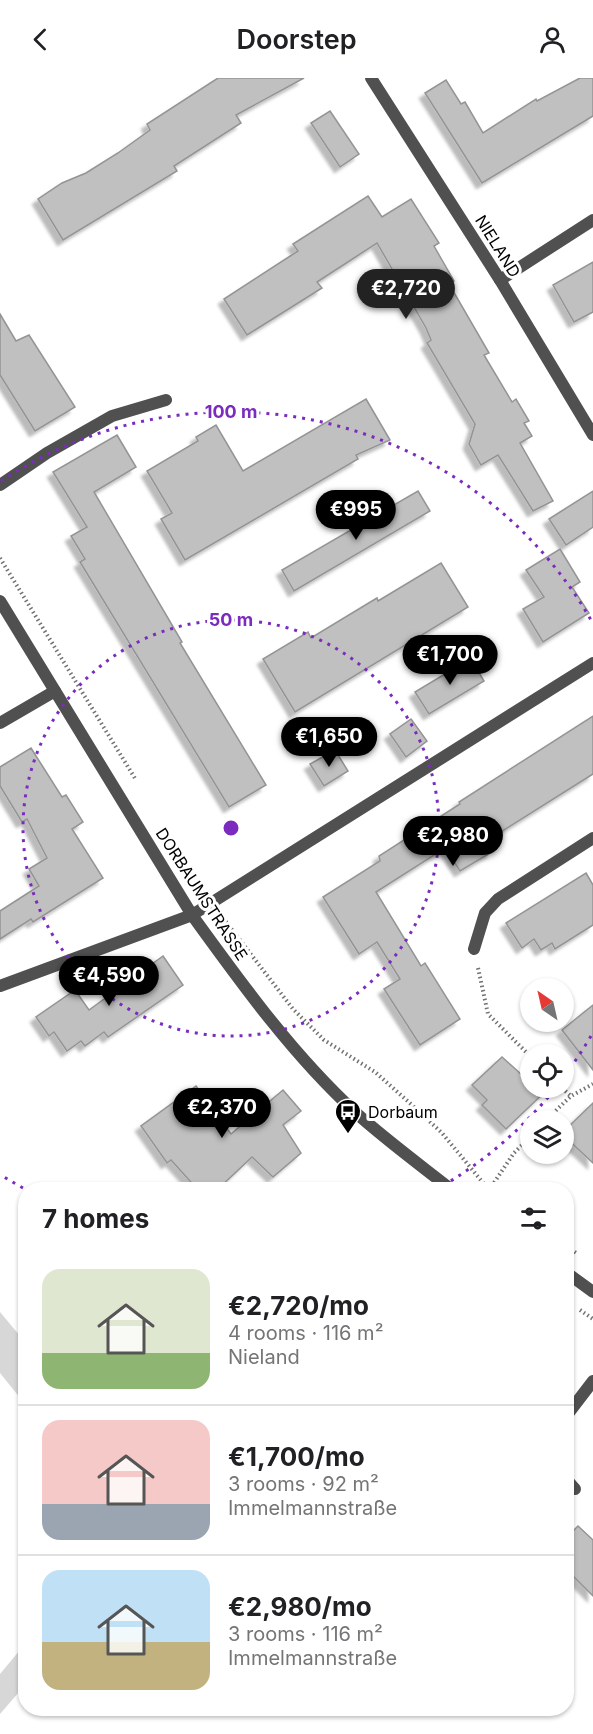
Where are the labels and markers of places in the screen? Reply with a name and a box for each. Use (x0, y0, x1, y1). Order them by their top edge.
pin: €2,720 (357, 269, 455, 320)
pin: €995 (320, 490, 392, 541)
pin: €1,700 (401, 635, 499, 686)
pin: €1,650 (280, 717, 378, 768)
pin: €2,980 (404, 816, 502, 867)
centre of rings (221, 818, 241, 838)
pin: €4,590 (60, 956, 158, 1007)
pin: €2,370 (173, 1088, 271, 1139)
bus stop icon: Dorbaum (333, 1097, 363, 1135)
place label: Dorbaum (368, 1102, 438, 1122)

